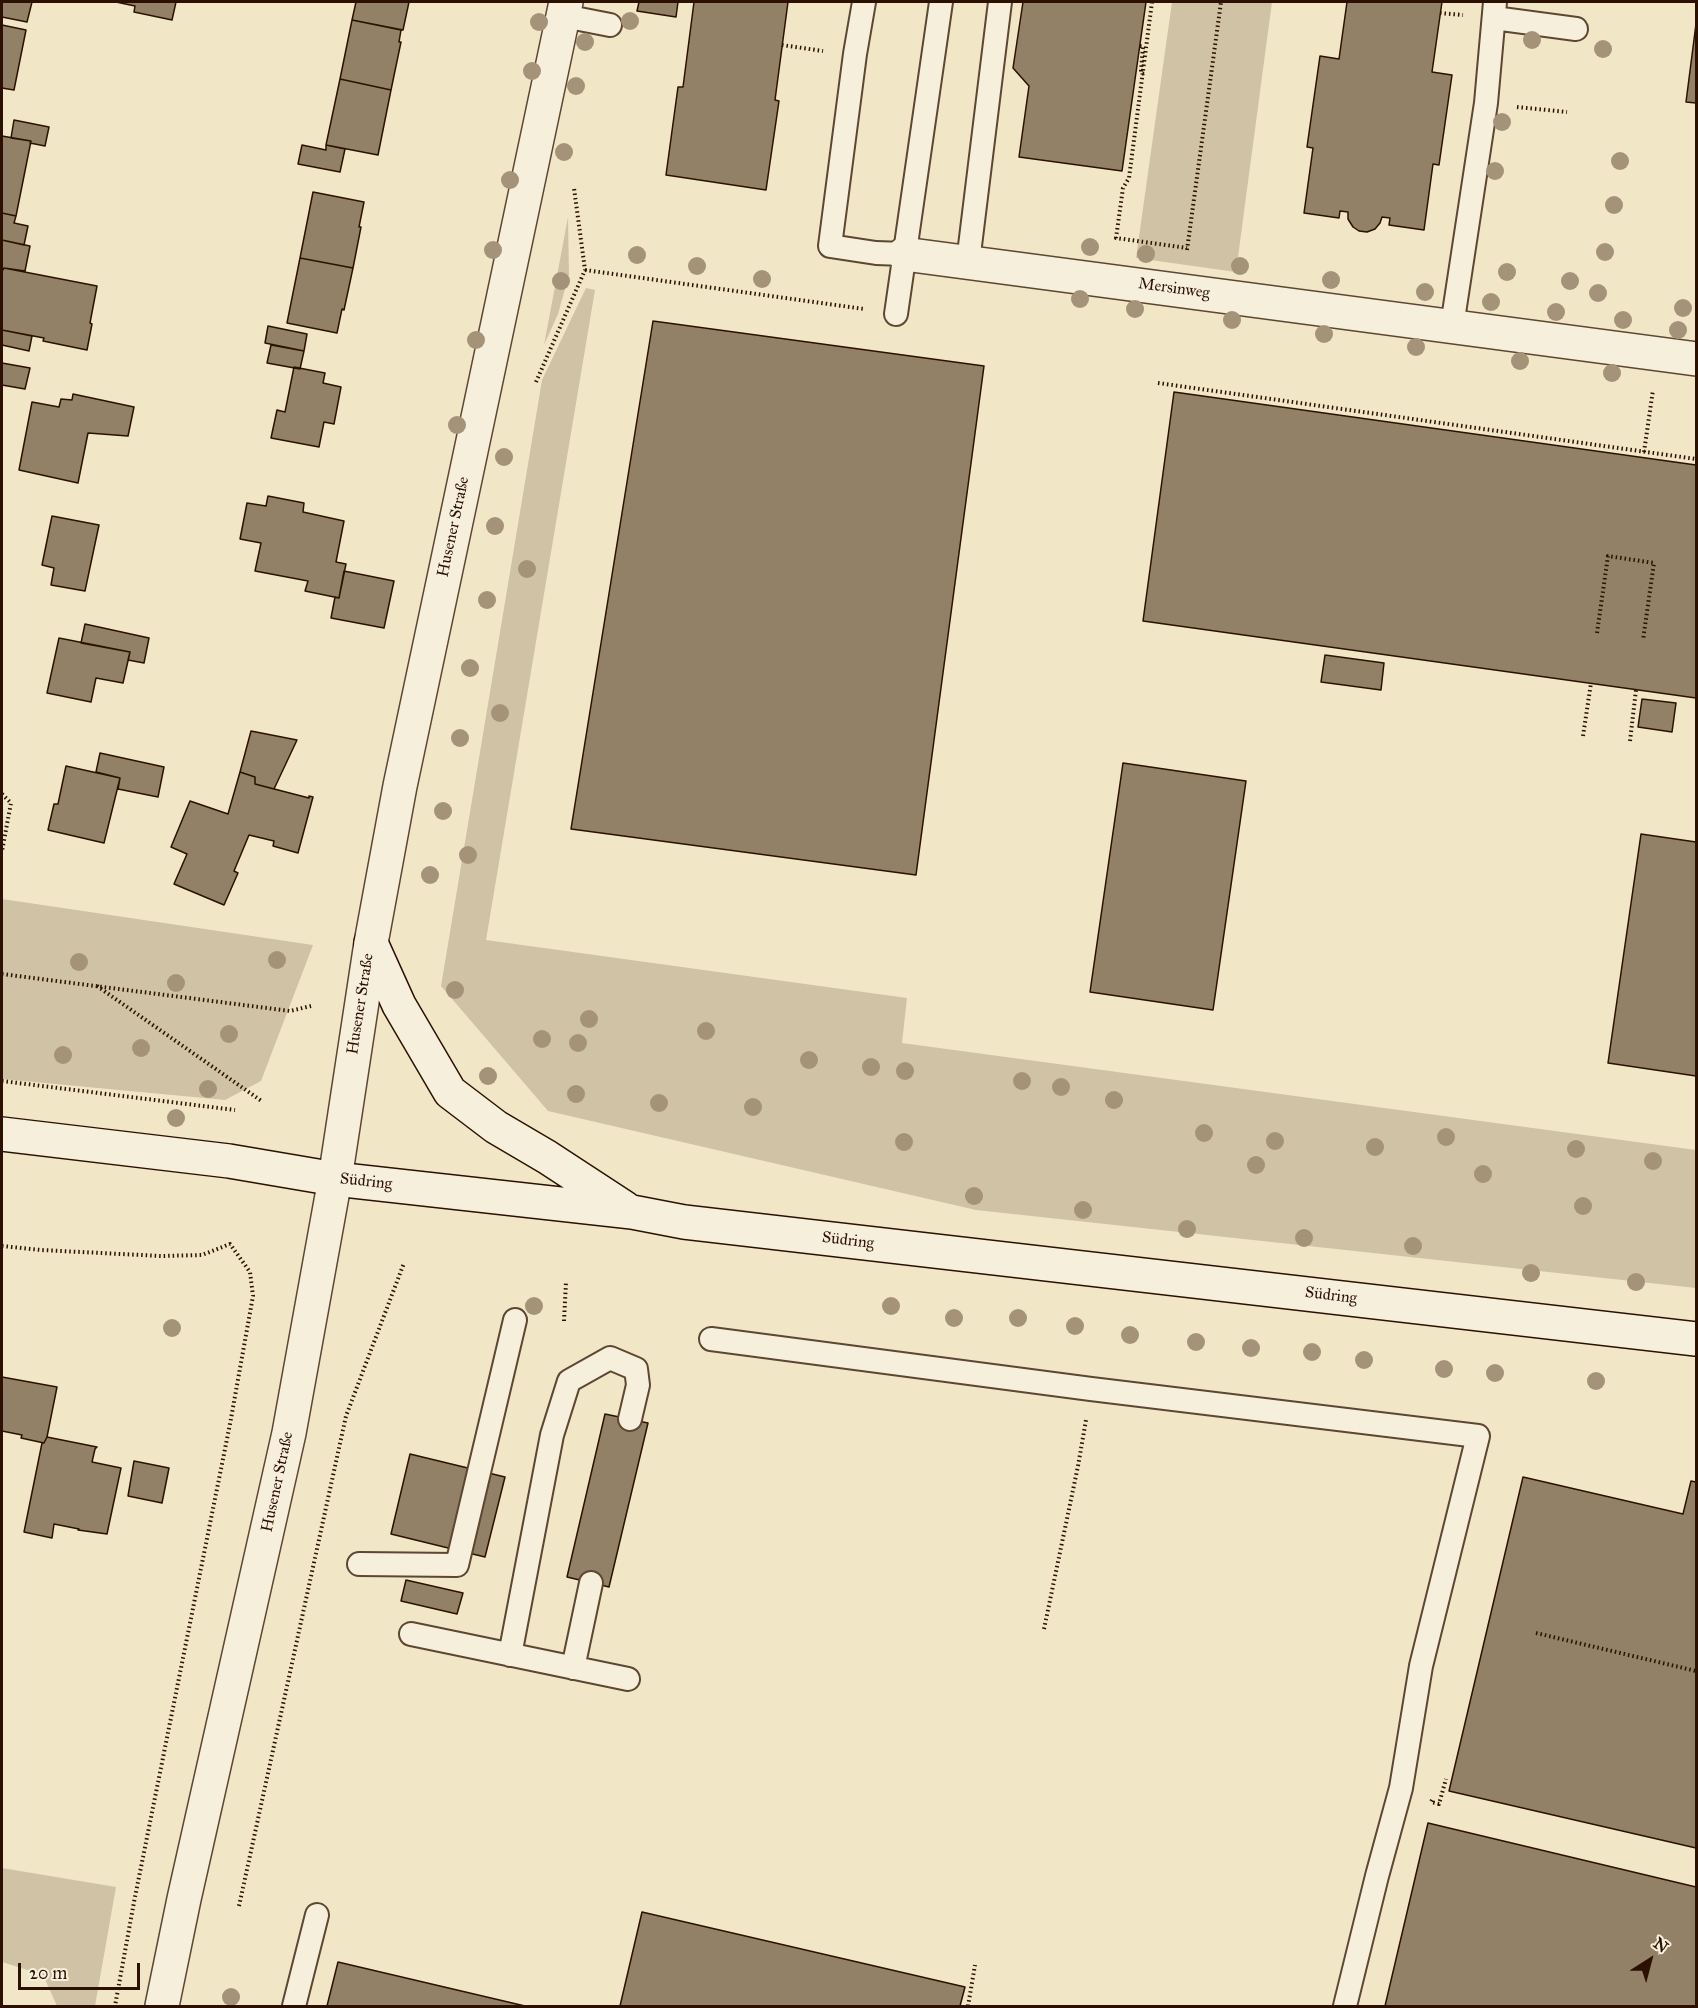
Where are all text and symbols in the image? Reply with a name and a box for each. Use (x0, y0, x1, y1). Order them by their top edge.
street label: Mersinweg (1137, 274, 1211, 304)
street label: Husener Straße (434, 475, 474, 579)
street label: Husener Straße (344, 952, 378, 1056)
street label: Südring (339, 1170, 393, 1194)
street label: Südring (821, 1228, 875, 1254)
street label: Südring (1304, 1283, 1358, 1309)
street label: Husener Straße (258, 1430, 298, 1534)
north arrow (1620, 1930, 1680, 1990)
text: N (1650, 1933, 1672, 1957)
scale bar (21, 1951, 142, 1989)
text: 20 m (29, 1962, 67, 1984)

